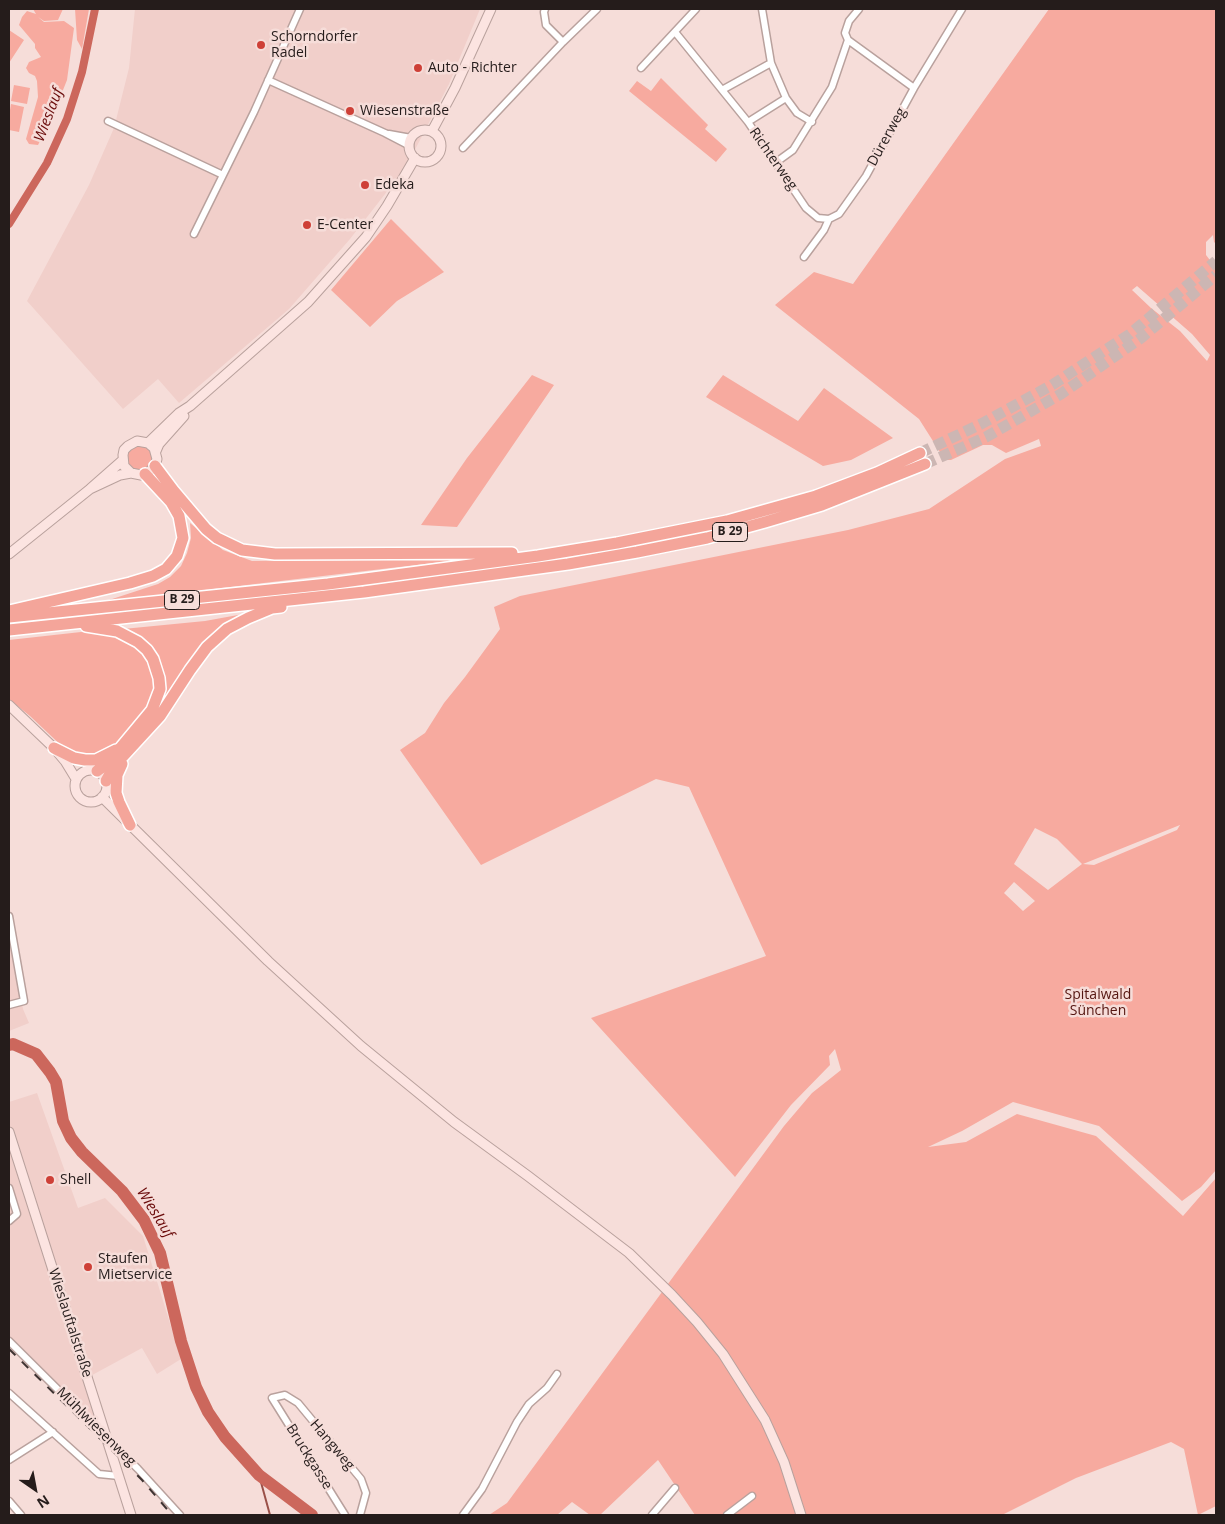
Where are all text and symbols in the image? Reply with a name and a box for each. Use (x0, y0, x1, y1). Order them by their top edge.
place label: Schorndorfer Radel (271, 29, 358, 62)
marker: Schorndorfer Radel (255, 39, 267, 51)
place label: Auto - Richter (428, 60, 517, 76)
marker: Auto - Richter (412, 62, 424, 74)
water label: Wieslauf (31, 86, 67, 144)
place label: Wiesenstraße (360, 103, 449, 119)
marker: Wiesenstraße (344, 105, 356, 117)
street label: Dürerweg (864, 105, 910, 169)
street label: Richterweg (745, 125, 801, 193)
place label: Edeka (375, 177, 414, 193)
marker: Edeka (359, 179, 371, 191)
place label: E-Center (317, 217, 373, 233)
marker: E-Center (301, 219, 313, 231)
road number: B 29 (712, 522, 748, 542)
road number: B 29 (164, 590, 200, 610)
park label: Spitalwald Sünchen (1065, 987, 1131, 1020)
place label: Shell (60, 1172, 91, 1188)
marker: Shell (44, 1174, 56, 1186)
water label: Wieslauf (133, 1184, 177, 1242)
place label: Staufen Mietservice (98, 1251, 172, 1284)
marker: Staufen Mietservice (82, 1261, 94, 1273)
street label: Wieslauftalstraße (44, 1266, 96, 1380)
street label: Mühlwiesenweg (53, 1384, 139, 1470)
street label: Hangweg (306, 1416, 358, 1474)
street label: Bruckgasse (282, 1421, 336, 1493)
north arrow (10, 1464, 60, 1514)
text: N (33, 1491, 53, 1513)

